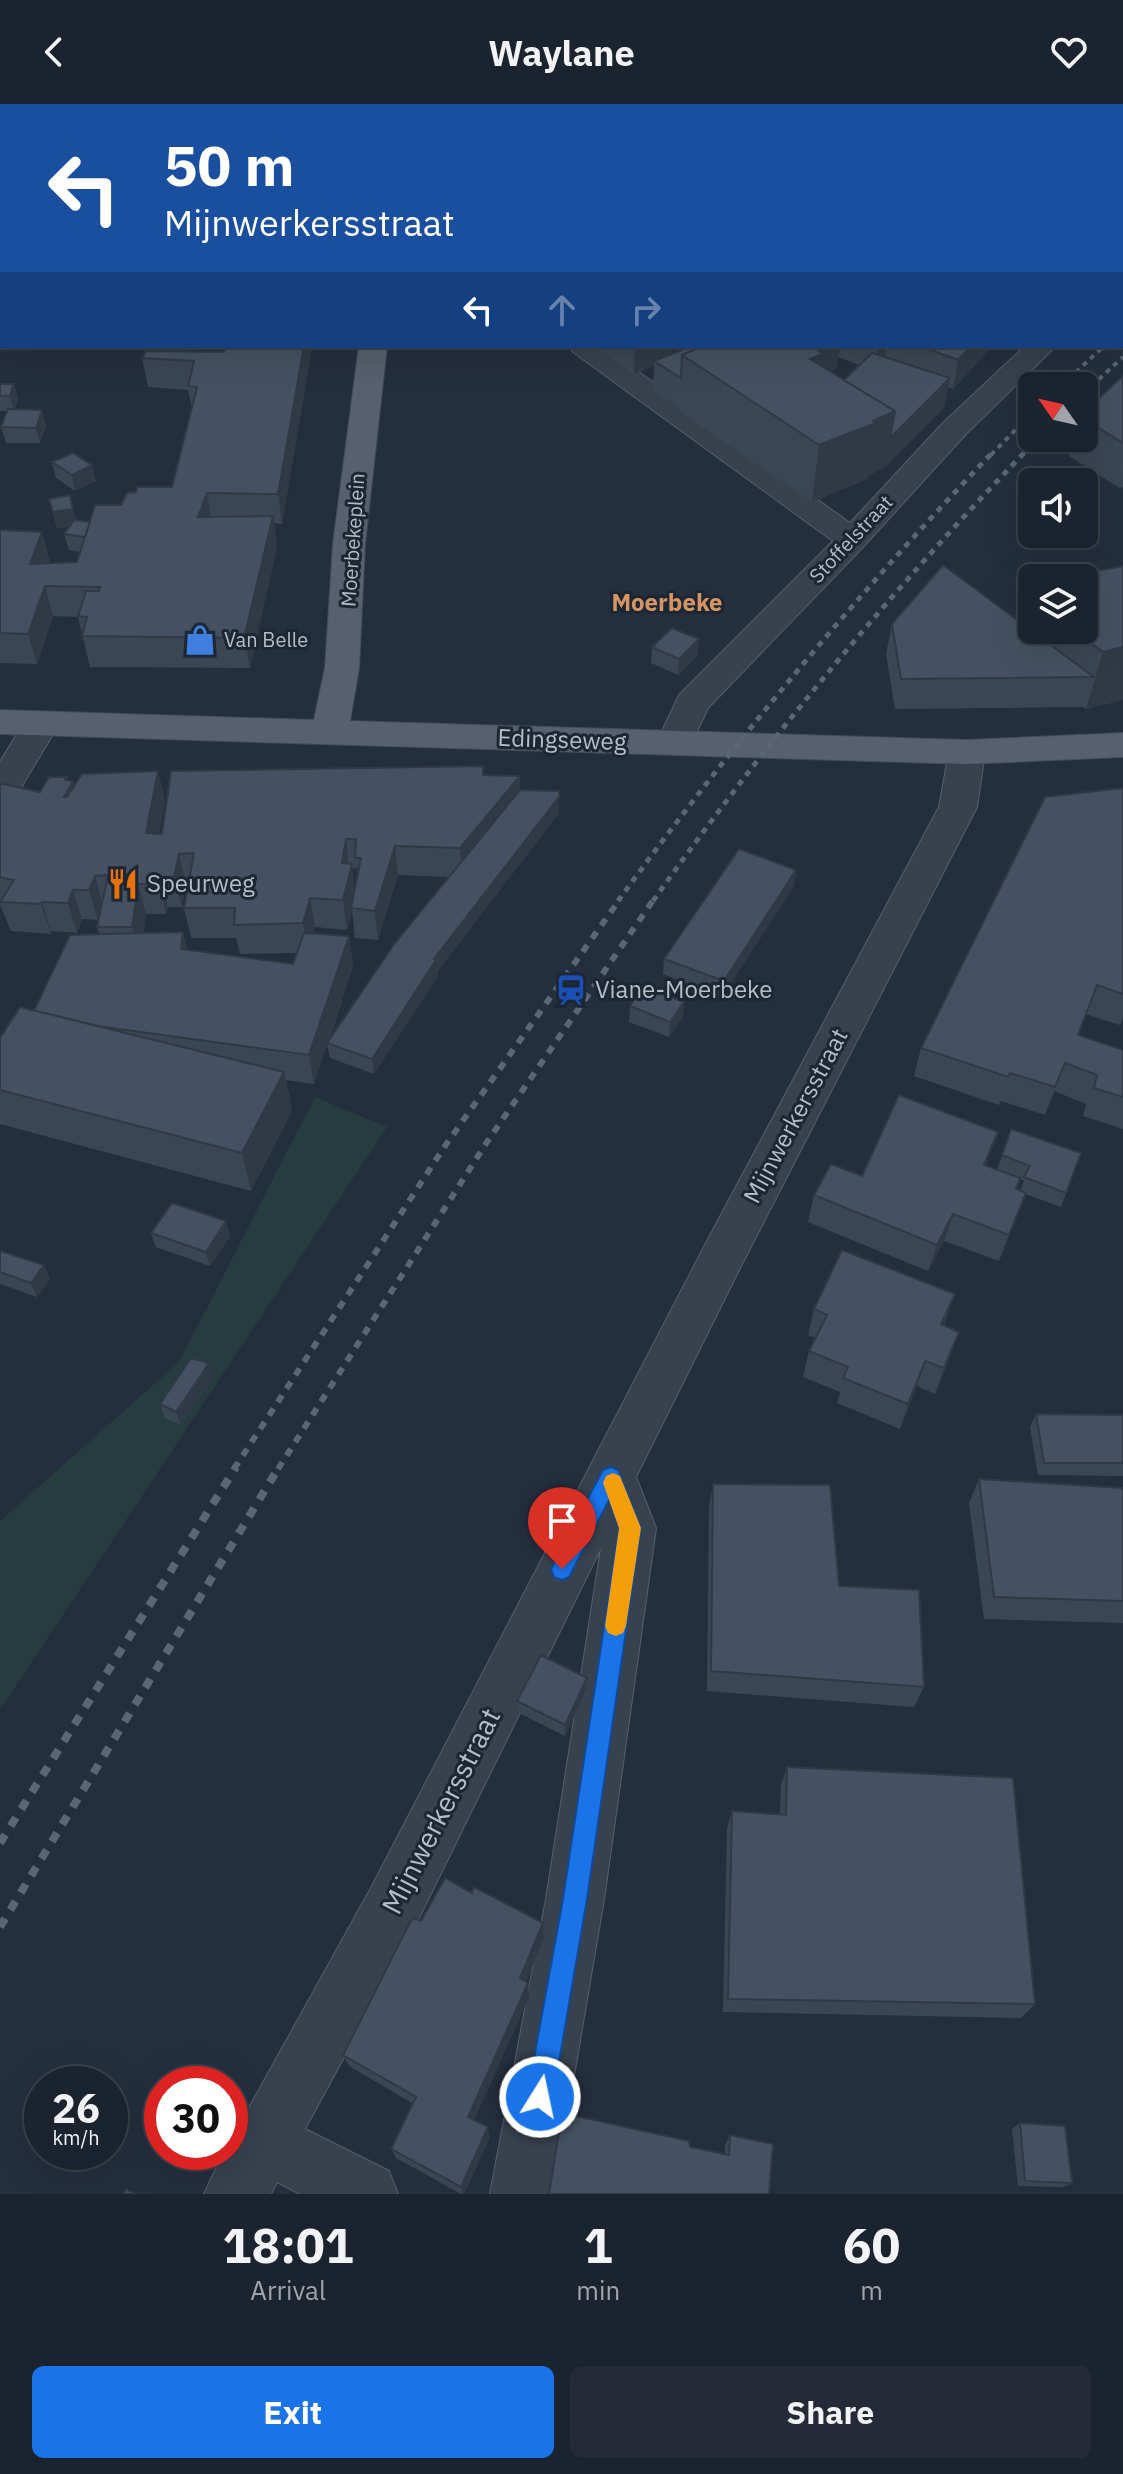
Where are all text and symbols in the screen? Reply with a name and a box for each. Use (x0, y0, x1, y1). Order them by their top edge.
text: Waylane (488, 29, 635, 76)
icon: back (32, 30, 76, 74)
icon: heart (1047, 30, 1091, 74)
text: 50 m (164, 129, 294, 201)
icon: left (32, 136, 136, 240)
text: Mijnwerkersstraat (164, 199, 455, 246)
icon: left (456, 288, 500, 332)
icon: ahead (540, 288, 584, 332)
icon: right (624, 288, 668, 332)
north arrow (1018, 372, 1098, 452)
map controls (1018, 372, 1098, 644)
button: sound (1018, 468, 1098, 548)
street label: Moerbekeplein (334, 472, 371, 608)
street label: Stoffelstraat (803, 489, 898, 589)
button: layers (1018, 564, 1098, 644)
district label: Moerbeke (611, 586, 723, 618)
shop icon: Van Belle (183, 623, 217, 657)
place label: Van Belle (224, 626, 308, 653)
street label: Edingseweg (497, 721, 627, 757)
restaurant icon: Speurweg (106, 867, 140, 901)
place label: Speurweg (147, 867, 255, 899)
station icon: Viane-Moerbeke (554, 973, 588, 1007)
place label: Viane-Moerbeke (595, 973, 772, 1005)
street label: Mijnwerkersstraat (736, 1022, 855, 1209)
pin (528, 1487, 596, 1569)
icon: arrive (540, 1499, 584, 1543)
street label: Mijnwerkersstraat (373, 1702, 508, 1920)
position arrow (498, 2055, 582, 2139)
speed limit sign: 30 (144, 2066, 248, 2170)
text: 26 (52, 2082, 100, 2134)
text: km/h (52, 2124, 100, 2151)
text: 18:01 (223, 2214, 354, 2276)
text: 1 (584, 2214, 613, 2276)
text: 60 (843, 2214, 900, 2276)
text: Arrival (250, 2273, 326, 2307)
text: min (576, 2273, 620, 2307)
text: m (860, 2273, 883, 2307)
button: Exit (32, 2366, 554, 2458)
button: Share (570, 2366, 1091, 2458)

